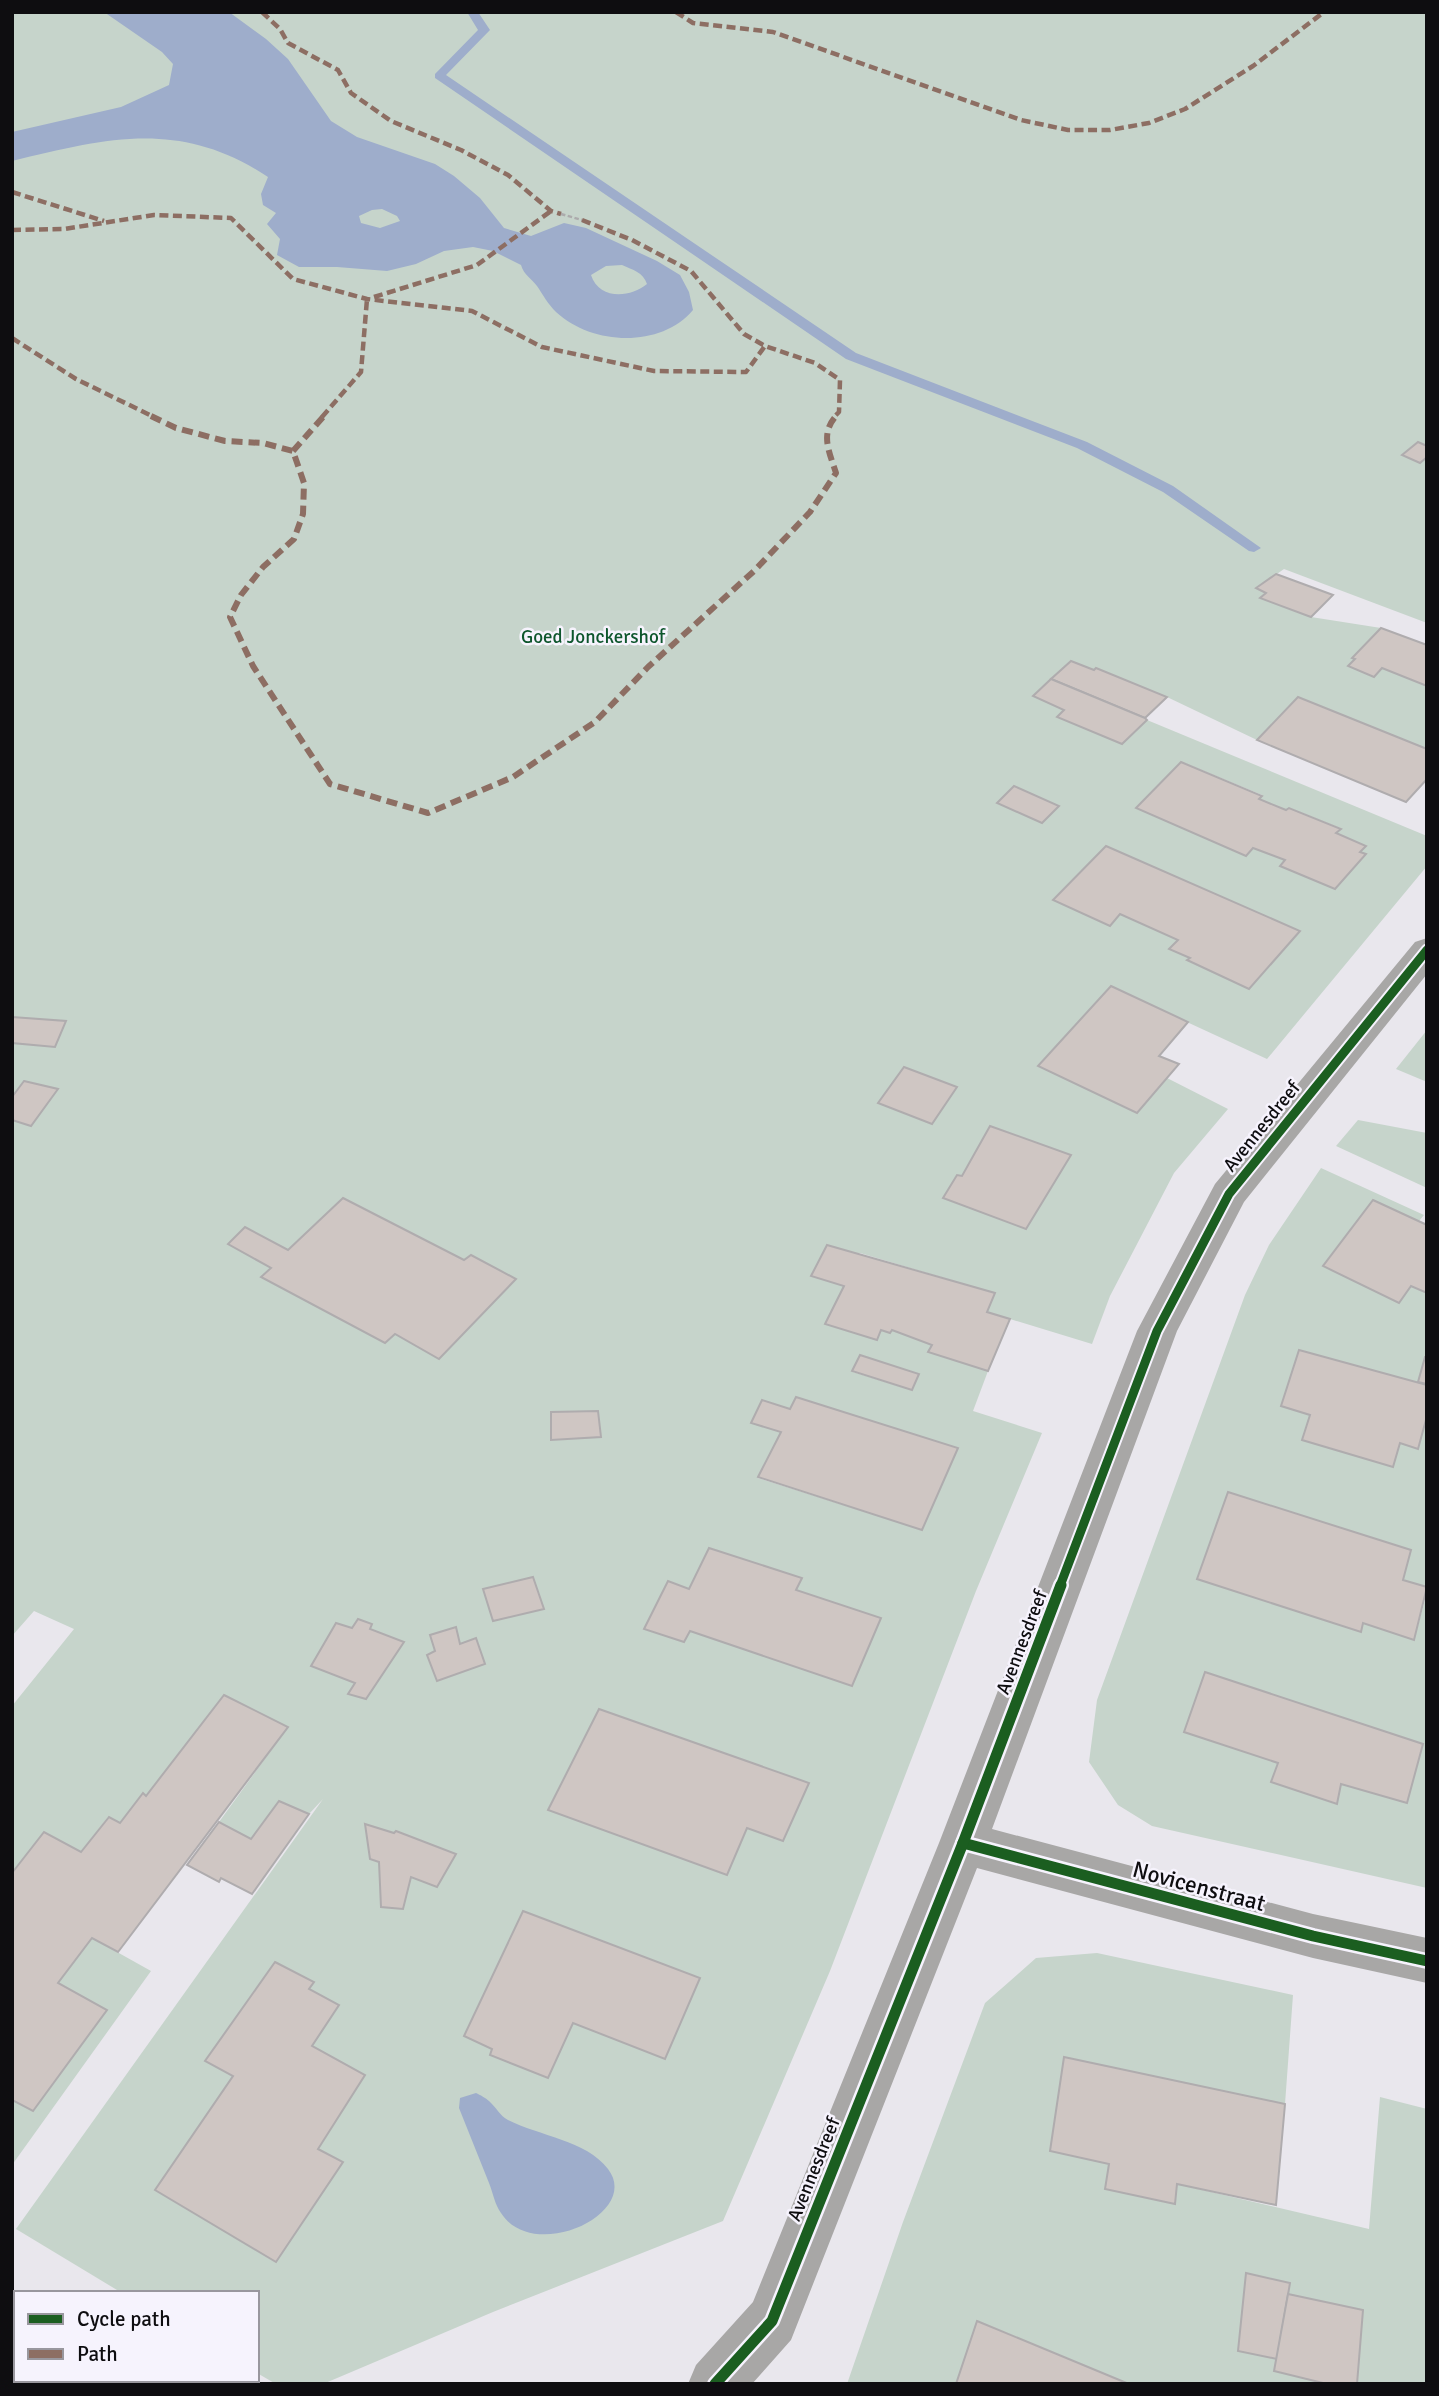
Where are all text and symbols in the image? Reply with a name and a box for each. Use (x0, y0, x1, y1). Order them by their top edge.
park label: Goed Jonckershof (521, 625, 667, 649)
street label: Avennesdreef (1218, 1075, 1307, 1177)
street label: Avennesdreef (991, 1585, 1053, 1698)
street label: Novicenstraat (1129, 1855, 1268, 1918)
street label: Avennesdreef (782, 2112, 846, 2225)
legend (14, 2291, 259, 2382)
text: Cycle path (77, 2306, 171, 2332)
text: Path (77, 2341, 118, 2367)

